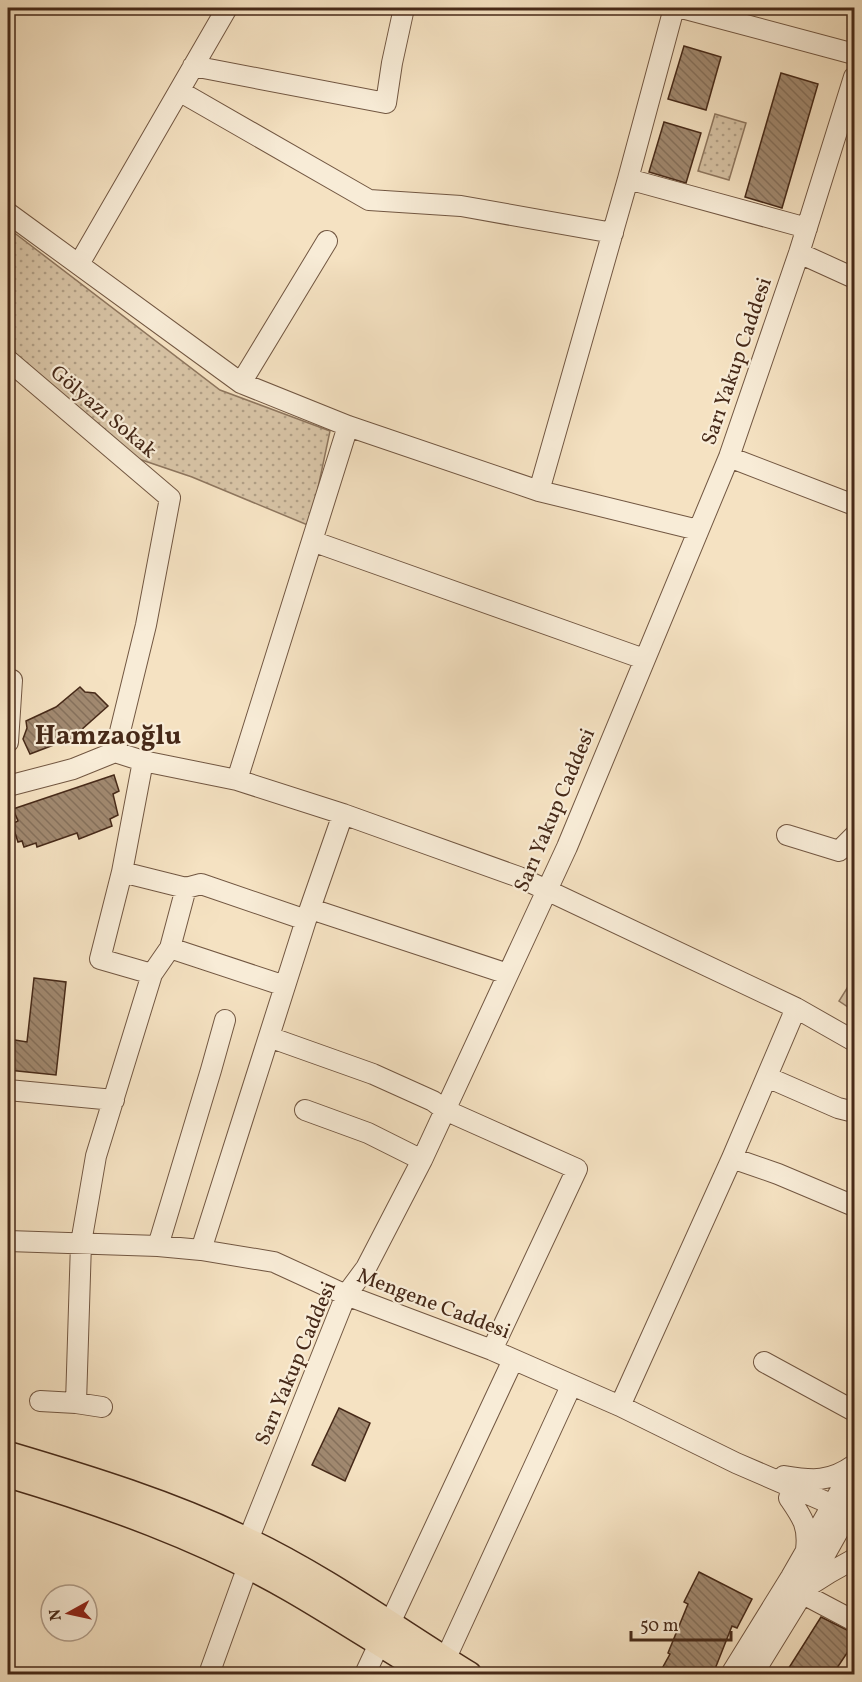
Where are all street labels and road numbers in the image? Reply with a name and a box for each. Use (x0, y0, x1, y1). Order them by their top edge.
street label: Sarı Yakup Caddesi (695, 274, 780, 449)
street label: Gölyazı Sokak (43, 359, 163, 466)
street label: Sarı Yakup Caddesi (508, 724, 603, 897)
street label: Mengene Caddesi (353, 1262, 514, 1347)
street label: Sarı Yakup Caddesi (249, 1277, 344, 1450)

